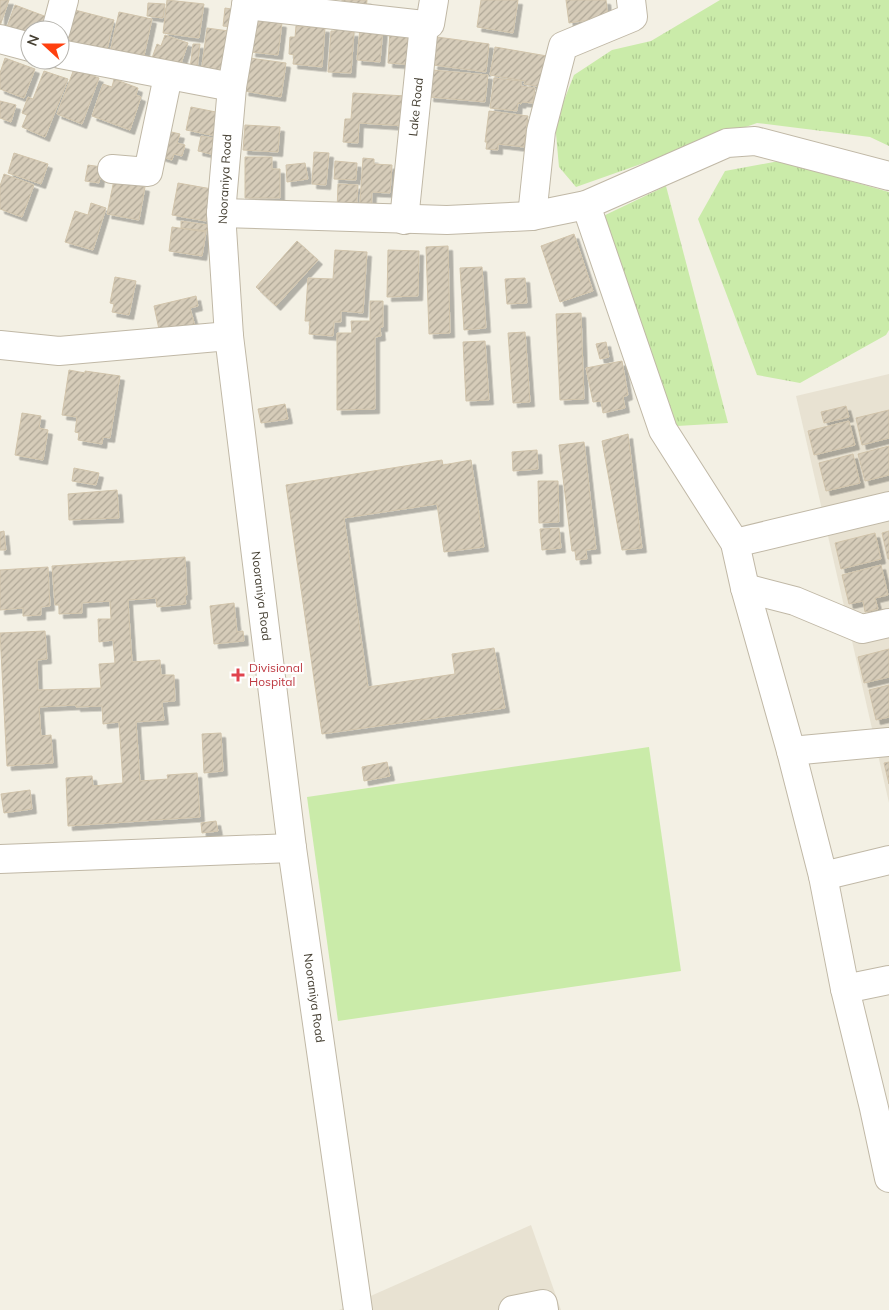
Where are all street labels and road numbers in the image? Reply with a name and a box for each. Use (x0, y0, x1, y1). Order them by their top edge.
street label: Lake Road (405, 77, 426, 137)
street label: Nooraniya Road (215, 134, 234, 224)
street label: Nooraniya Road (249, 550, 274, 642)
street label: Nooraniya Road (301, 952, 328, 1044)

